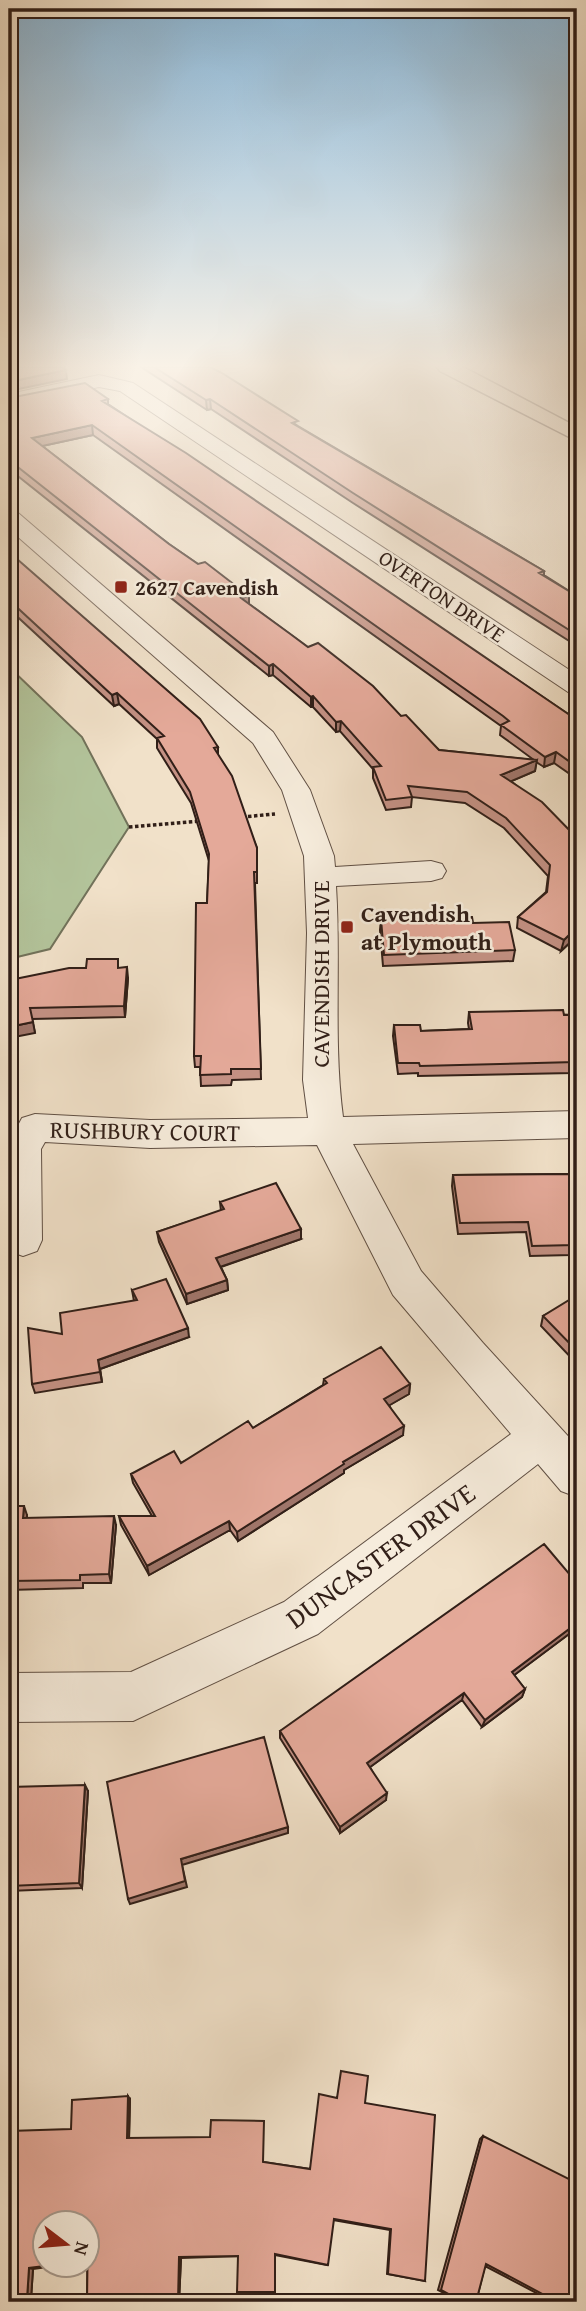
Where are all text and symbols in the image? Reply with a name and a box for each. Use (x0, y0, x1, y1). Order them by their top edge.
street label: OVERTON DRIVE (372, 542, 512, 650)
place label: 2627 Cavendish (135, 572, 279, 603)
marker: 2627 Cavendish (113, 579, 129, 595)
street label: CAVENDISH DRIVE (303, 880, 338, 1068)
place label: Cavendish at Plymouth (361, 896, 492, 959)
marker: Cavendish at Plymouth (339, 919, 355, 935)
street label: RUSHBURY COURT (49, 1112, 241, 1150)
street label: DUNCASTER DRIVE (277, 1472, 483, 1638)
north arrow (32, 2210, 102, 2280)
text: N (67, 2239, 98, 2259)

